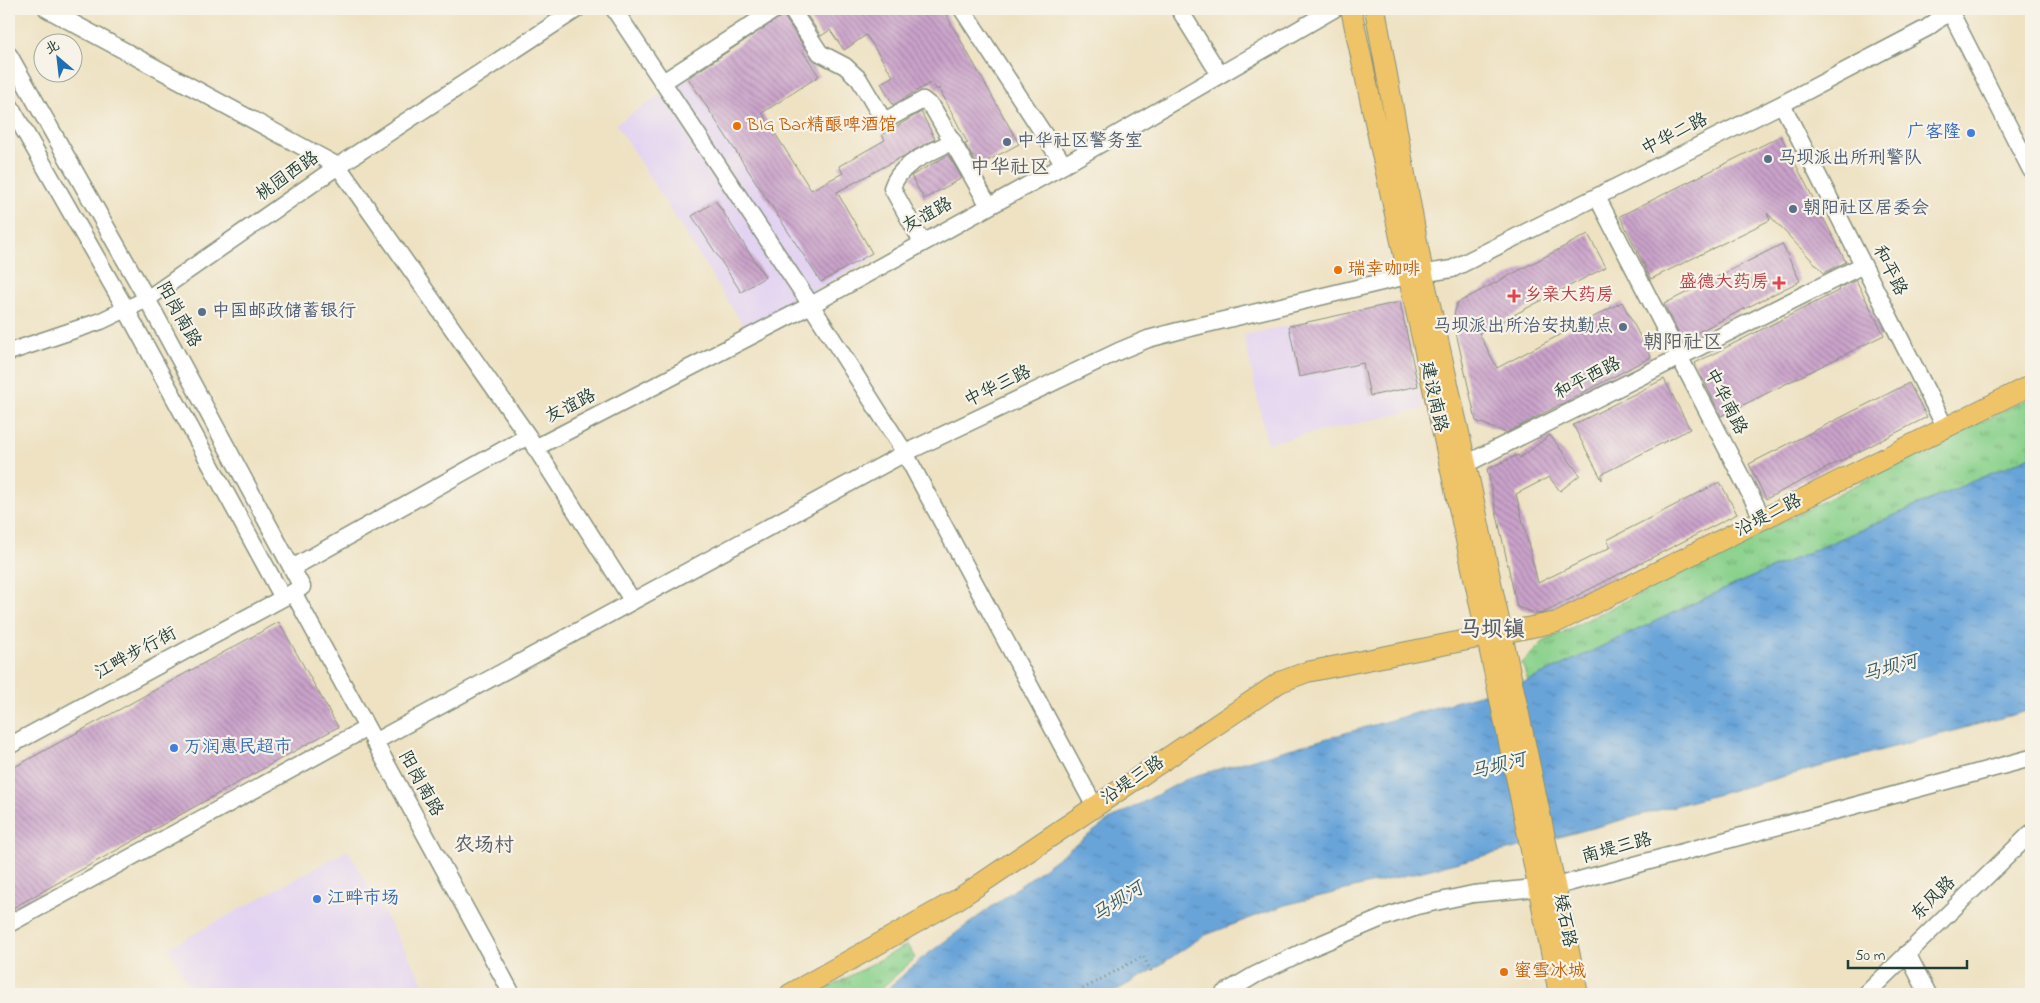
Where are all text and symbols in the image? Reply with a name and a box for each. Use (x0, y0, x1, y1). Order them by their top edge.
north arrow (32, 32, 82, 82)
text: 北 (41, 35, 64, 60)
street label: 中华二路 (1637, 107, 1713, 163)
place label: BIG Bar精酿啤酒馆 (746, 113, 897, 139)
marker: BIG Bar精酿啤酒馆 (731, 120, 743, 132)
place label: 广客隆 (1907, 120, 1961, 146)
marker: 广客隆 (1965, 127, 1977, 139)
place label: 中华社区警务室 (1017, 129, 1143, 155)
marker: 中华社区警务室 (1001, 136, 1013, 148)
street label: 桃园西路 (251, 146, 325, 208)
place label: 马坝派出所刑警队 (1778, 146, 1922, 172)
marker: 马坝派出所刑警队 (1762, 153, 1774, 165)
district label: 中华社区 (970, 154, 1050, 183)
street label: 友谊路 (898, 192, 958, 240)
place label: 朝阳社区居委会 (1803, 196, 1929, 222)
marker: 朝阳社区居委会 (1787, 203, 1799, 215)
street label: 和平路 (1865, 241, 1913, 301)
place label: 瑞幸咖啡 (1348, 257, 1420, 283)
marker: 瑞幸咖啡 (1332, 264, 1344, 276)
place label: 盛德大药房 (1679, 270, 1769, 296)
street label: 阳岗南路 (149, 277, 207, 353)
marker: 盛德大药房 (1773, 277, 1785, 289)
place label: 乡亲大药房 (1524, 283, 1614, 309)
marker: 乡亲大药房 (1508, 290, 1520, 302)
place label: 中国邮政储蓄银行 (212, 299, 356, 325)
marker: 中国邮政储蓄银行 (196, 306, 208, 318)
place label: 马坝派出所治安执勤点 (1433, 314, 1613, 340)
marker: 马坝派出所治安执勤点 (1617, 321, 1629, 333)
district label: 朝阳社区 (1643, 329, 1723, 358)
street label: 和平西路 (1550, 351, 1626, 407)
street label: 建设南路 (1413, 359, 1453, 435)
street label: 中华三路 (960, 360, 1036, 414)
street label: 中华南路 (1697, 364, 1753, 440)
street label: 友谊路 (541, 383, 601, 431)
street label: 沿堤二路 (1731, 488, 1807, 544)
district label: 马坝镇 (1459, 615, 1525, 647)
street label: 江畔步行街 (90, 621, 182, 687)
water label: 马坝河 (1859, 648, 1924, 689)
place label: 万润惠民超市 (184, 735, 292, 761)
marker: 万润惠民超市 (168, 742, 180, 754)
street label: 阳岗南路 (391, 746, 449, 822)
water label: 马坝河 (1467, 746, 1532, 787)
street label: 沿堤三路 (1096, 750, 1170, 812)
street label: 南堤三路 (1579, 827, 1655, 871)
district label: 农场村 (454, 832, 514, 861)
street label: 东风路 (1906, 871, 1962, 927)
water label: 马坝河 (1087, 875, 1152, 930)
place label: 江畔市场 (327, 886, 399, 912)
street label: 矮石路 (1546, 892, 1582, 950)
marker: 江畔市场 (311, 893, 323, 905)
scale bar (1848, 938, 1966, 970)
text: 50 m (1855, 945, 1886, 967)
place label: 蜜雪冰城 (1514, 959, 1586, 985)
marker: 蜜雪冰城 (1498, 966, 1510, 978)

